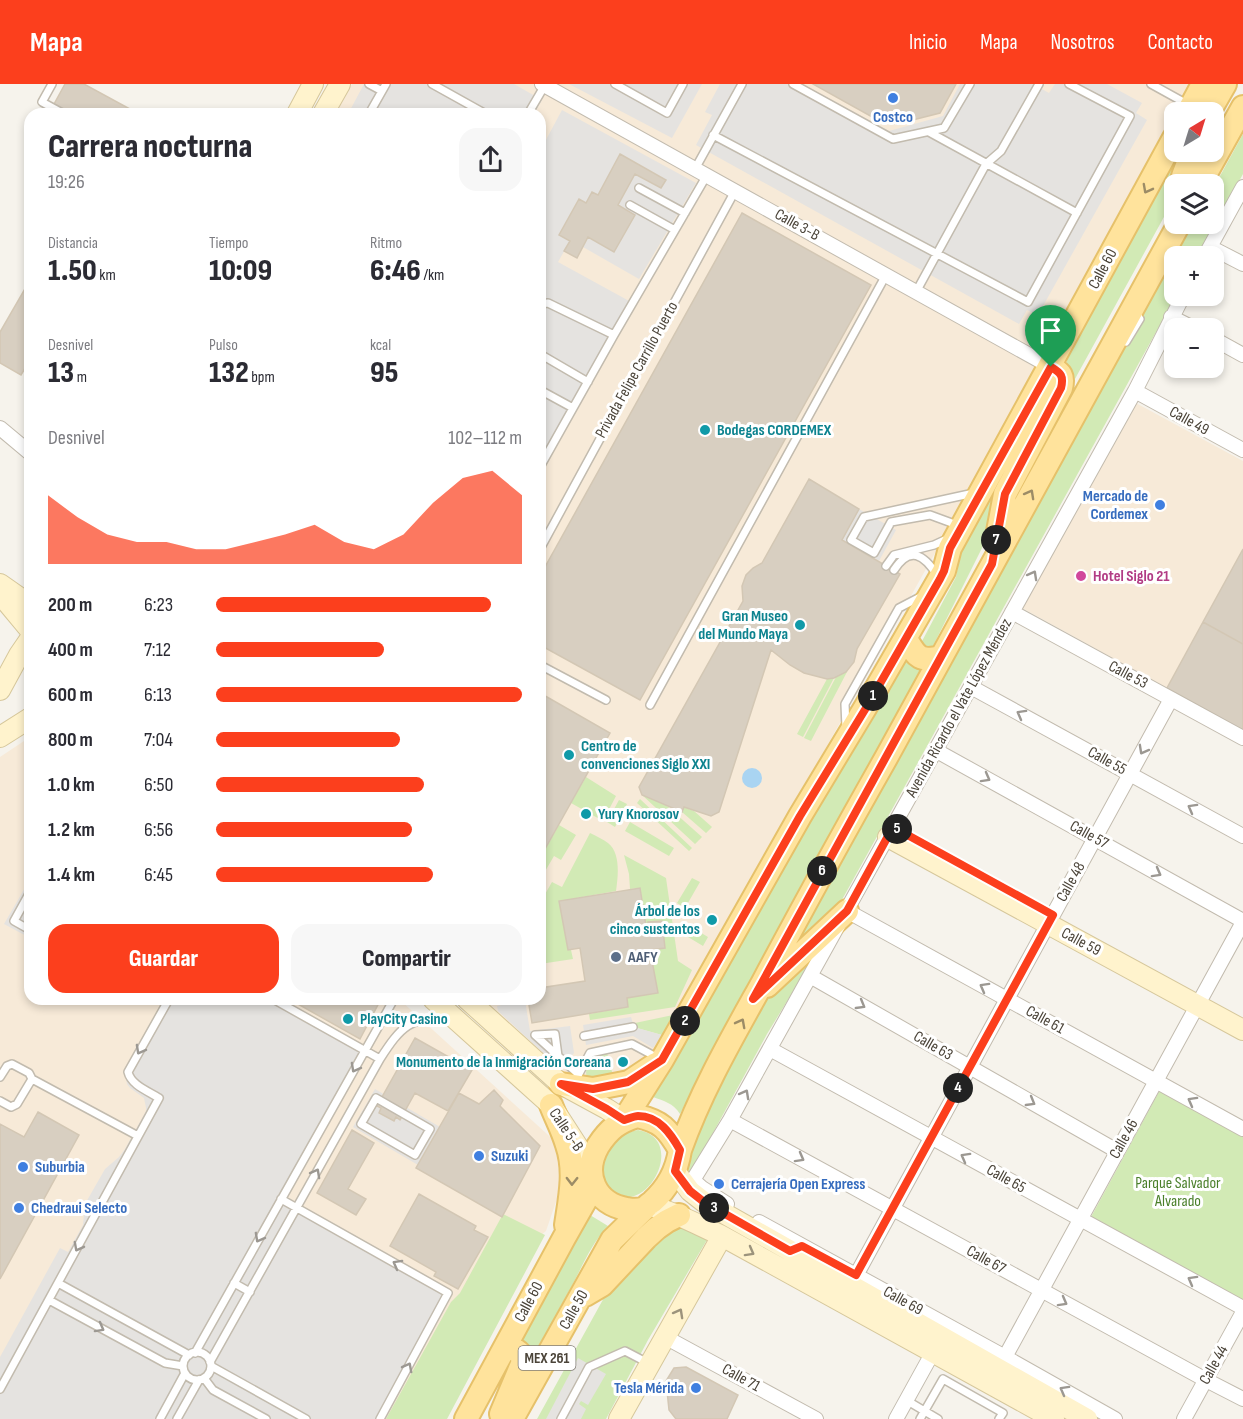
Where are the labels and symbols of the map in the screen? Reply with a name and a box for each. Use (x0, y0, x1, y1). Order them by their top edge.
marker: Costco (886, 91, 900, 105)
north arrow (1164, 102, 1224, 162)
place label: Costco (873, 108, 913, 127)
one-way arrow (1143, 183, 1154, 193)
street label: Calle 3-B (771, 205, 823, 245)
street label: Calle 60 (1085, 246, 1121, 292)
street label: Privada Felipe Carrillo Puerto (592, 298, 682, 442)
pin (1025, 305, 1076, 367)
street label: Calle 49 (1166, 402, 1212, 440)
place label: Bodegas CORDEMEX (717, 421, 832, 440)
marker: Bodegas CORDEMEX (698, 423, 712, 437)
place label: Mercado de Cordemex (1083, 487, 1148, 524)
one-way arrow (1023, 490, 1034, 500)
marker: Mercado de Cordemex (1153, 498, 1167, 512)
pin: 7 (981, 525, 1011, 555)
place label: Hotel Siglo 21 (1093, 567, 1170, 586)
marker: Hotel Siglo 21 (1074, 569, 1088, 583)
one-way arrow (1026, 571, 1037, 581)
place label: Gran Museo del Mundo Maya (698, 607, 788, 644)
street label: Avenida Ricardo el Vate López Méndez (901, 615, 1016, 801)
marker: Gran Museo del Mundo Maya (793, 618, 807, 632)
street label: Calle 53 (1105, 657, 1151, 693)
pin: 1 (858, 681, 888, 711)
one-way arrow (1017, 710, 1027, 721)
place label: Centro de convenciones Siglo XXI (581, 737, 710, 774)
street label: Calle 55 (1084, 743, 1130, 779)
one-way arrow (1139, 744, 1150, 754)
marker: Centro de convenciones Siglo XXI (562, 748, 576, 762)
one-way arrow (980, 771, 991, 782)
one-way arrow (1187, 804, 1198, 815)
place label: Yury Knorosov (598, 805, 680, 824)
marker: Yury Knorosov (579, 807, 593, 821)
pin: 5 (882, 814, 912, 844)
street label: Calle 57 (1066, 817, 1112, 854)
pin: 6 (807, 856, 837, 886)
street label: Calle 48 (1052, 859, 1090, 905)
one-way arrow (1151, 866, 1161, 877)
place label: Árbol de los cinco sustentos (610, 902, 700, 939)
marker: Árbol de los cinco sustentos (705, 913, 719, 927)
street label: Calle 59 (1058, 924, 1104, 960)
place label: AAFY (627, 948, 658, 967)
marker: AAFY (609, 950, 623, 964)
one-way arrow (980, 983, 990, 994)
one-way arrow (855, 998, 865, 1009)
street label: Calle 61 (1022, 1002, 1068, 1038)
pin: 2 (670, 1006, 700, 1036)
place label: PlayCity Casino (360, 1010, 448, 1029)
marker: PlayCity Casino (341, 1012, 355, 1026)
one-way arrow (734, 1019, 745, 1029)
street label: Calle 63 (910, 1027, 956, 1065)
one-way arrow (136, 1044, 147, 1054)
place label: Monumento de la Inmigración Coreana (396, 1053, 611, 1072)
marker: Monumento de la Inmigración Coreana (616, 1055, 630, 1069)
one-way arrow (351, 1062, 362, 1072)
pin: 4 (943, 1073, 973, 1103)
one-way arrow (738, 1090, 749, 1101)
one-way arrow (1025, 1094, 1035, 1106)
one-way arrow (1188, 1097, 1198, 1108)
street label: Calle 5-B (545, 1105, 587, 1155)
street label: Calle 46 (1105, 1116, 1143, 1162)
place label: Suzuki (491, 1147, 528, 1166)
marker: Suzuki (472, 1149, 486, 1163)
one-way arrow (794, 1151, 804, 1163)
one-way arrow (961, 1153, 972, 1164)
place label: Suburbia (35, 1158, 85, 1177)
marker: Suburbia (16, 1160, 30, 1174)
street label: Calle 65 (983, 1161, 1029, 1197)
one-way arrow (309, 1169, 320, 1179)
park label: Parque Salvador Alvarado (1135, 1174, 1221, 1211)
place label: Cerrajería Open Express (731, 1175, 865, 1194)
one-way arrow (565, 1177, 578, 1186)
marker: Cerrajería Open Express (712, 1177, 726, 1191)
pin: 3 (699, 1193, 729, 1223)
place label: Chedraui Selecto (31, 1199, 127, 1218)
marker: Chedraui Selecto (12, 1201, 26, 1215)
one-way arrow (255, 1232, 266, 1242)
one-way arrow (74, 1241, 85, 1251)
street label: Calle 67 (963, 1242, 1009, 1279)
one-way arrow (744, 1245, 754, 1256)
one-way arrow (393, 1260, 403, 1271)
one-way arrow (1187, 1276, 1198, 1287)
street label: Calle 60 (511, 1279, 547, 1325)
street label: Calle 69 (880, 1282, 926, 1320)
street label: Calle 50 (555, 1287, 593, 1333)
one-way arrow (1057, 1295, 1068, 1306)
one-way arrow (671, 1309, 683, 1319)
one-way arrow (94, 1321, 104, 1332)
street label: Calle 44 (1196, 1342, 1233, 1388)
road number: MEX 261 (518, 1346, 576, 1370)
street label: Calle 71 (719, 1360, 764, 1396)
one-way arrow (401, 1363, 412, 1374)
place label: Tesla Mérida (614, 1379, 684, 1398)
marker: Tesla Mérida (689, 1381, 703, 1395)
one-way arrow (1060, 1386, 1071, 1397)

